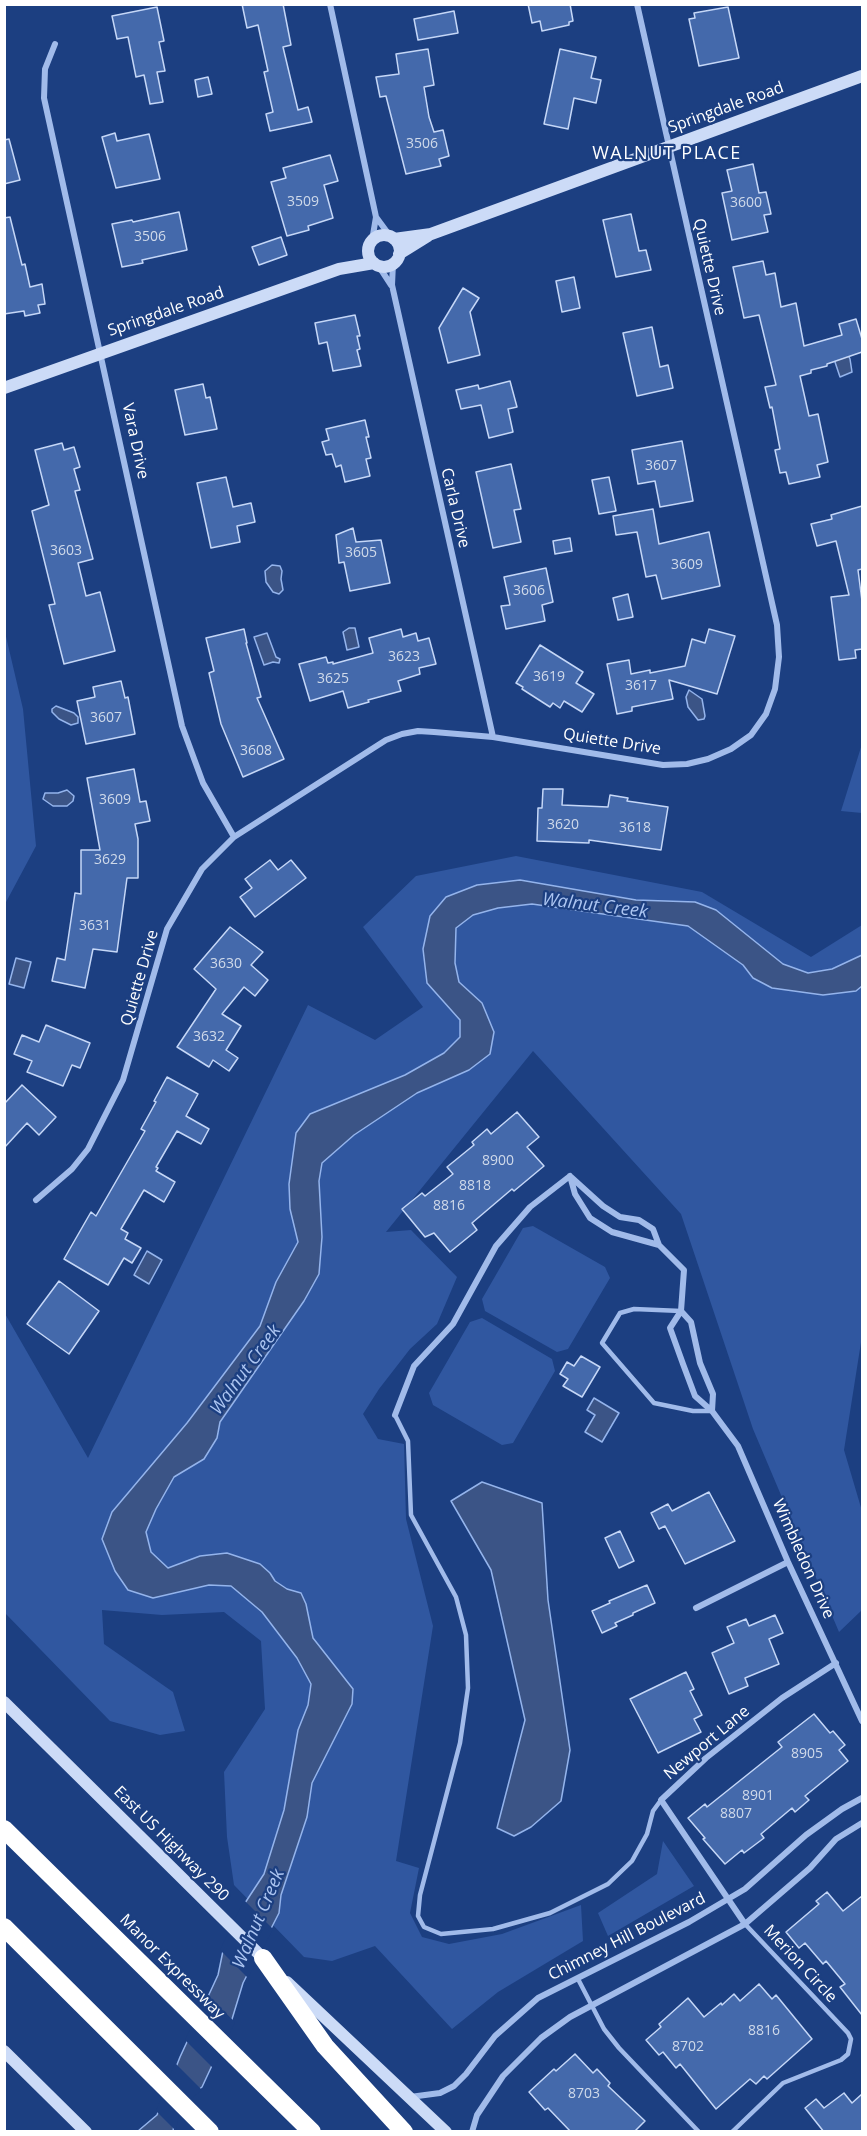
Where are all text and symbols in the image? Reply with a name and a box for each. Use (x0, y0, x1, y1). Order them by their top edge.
street label: Springdale Road (666, 78, 786, 138)
house number: 3506 (406, 136, 438, 152)
district label: WALNUT PLACE (592, 143, 742, 165)
house number: 3509 (287, 194, 319, 210)
house number: 3600 (730, 195, 762, 211)
street label: Quiette Drive (689, 217, 729, 317)
house number: 3506 (134, 229, 166, 245)
street label: Springdale Road (105, 283, 227, 341)
street label: Vara Drive (118, 401, 152, 481)
house number: 3607 (645, 458, 677, 474)
street label: Carla Drive (436, 466, 474, 550)
house number: 3603 (50, 543, 82, 559)
house number: 3605 (345, 545, 377, 561)
house number: 3609 (671, 557, 703, 573)
house number: 3606 (513, 583, 545, 599)
house number: 3623 (388, 649, 420, 665)
house number: 3619 (533, 669, 565, 685)
house number: 3625 (317, 671, 349, 687)
house number: 3617 (625, 678, 657, 694)
house number: 3607 (90, 710, 122, 726)
street label: Quiette Drive (562, 725, 662, 759)
house number: 3608 (240, 743, 272, 759)
house number: 3609 (99, 792, 131, 808)
house number: 3620 (547, 817, 579, 833)
house number: 3618 (619, 820, 651, 836)
house number: 3629 (94, 852, 126, 868)
water label: Walnut Creek (541, 889, 649, 923)
house number: 3631 (79, 918, 111, 934)
street label: Quiette Drive (117, 928, 163, 1028)
house number: 3630 (210, 956, 242, 972)
house number: 3632 (193, 1029, 225, 1045)
house number: 8900 (482, 1153, 514, 1169)
house number: 8818 (459, 1178, 491, 1194)
house number: 8816 (433, 1198, 465, 1214)
water label: Walnut Creek (206, 1321, 286, 1419)
street label: Wimbledon Drive (768, 1496, 838, 1622)
street label: Newport Lane (661, 1702, 753, 1784)
house number: 8905 (791, 1746, 823, 1762)
street label: East US Highway 290 (109, 1782, 233, 1906)
house number: 8901 (742, 1788, 774, 1804)
house number: 8807 (720, 1806, 752, 1822)
water label: Walnut Creek (228, 1866, 290, 1972)
street label: Chimney Hill Boulevard (545, 1889, 709, 1985)
street label: Manor Expressway (116, 1911, 228, 2023)
street label: Merion Circle (759, 1921, 841, 2007)
house number: 8816 (748, 2023, 780, 2039)
house number: 8702 (672, 2039, 704, 2055)
house number: 8703 (568, 2086, 600, 2102)

